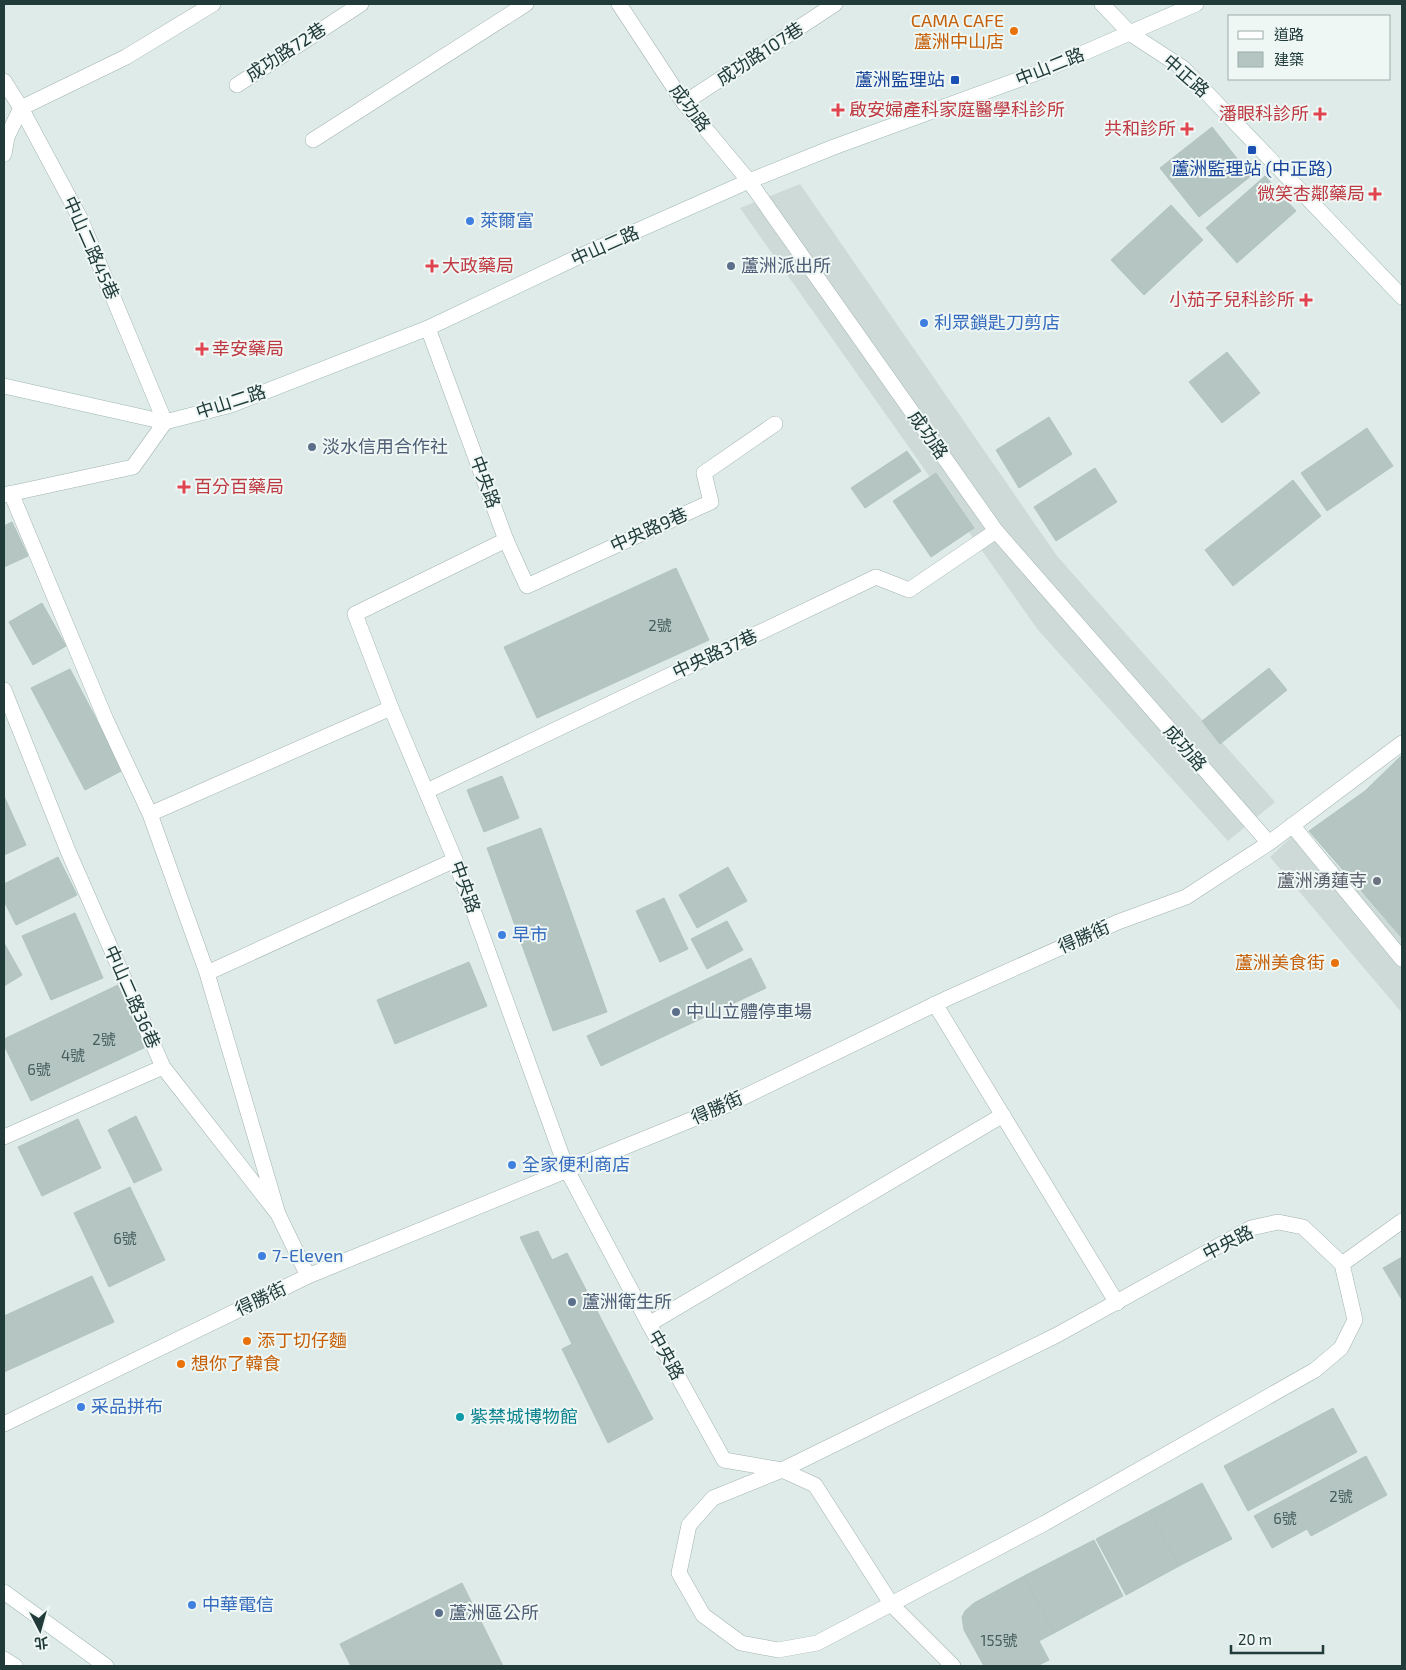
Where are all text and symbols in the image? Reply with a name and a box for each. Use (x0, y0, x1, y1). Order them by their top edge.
place label: CAMA CAFE 蘆洲中山店 (911, 9, 1004, 52)
legend (1228, 15, 1391, 80)
street label: 成功路72巷 (241, 17, 330, 85)
street label: 成功路107巷 (712, 17, 807, 89)
marker: CAMA CAFE 蘆洲中山店 (1008, 25, 1020, 37)
text: 道路 (1274, 25, 1304, 43)
street label: 中山二路 (1012, 42, 1087, 90)
street label: 中正路 (1159, 49, 1214, 101)
text: 建築 (1274, 50, 1304, 68)
place label: 蘆洲監理站 (855, 68, 945, 90)
marker: 蘆洲監理站 (949, 74, 961, 86)
street label: 成功路 (666, 79, 716, 136)
place label: 啟安婦產科家庭醫學科診所 (849, 98, 1065, 120)
place label: 潘眼科診所 (1219, 102, 1309, 124)
marker: 啟安婦產科家庭醫學科診所 (831, 103, 845, 117)
marker: 潘眼科診所 (1313, 107, 1327, 121)
place label: 共和診所 (1104, 117, 1176, 139)
marker: 共和診所 (1180, 122, 1194, 136)
marker: 蘆洲監理站 (中正路) (1246, 144, 1258, 156)
place label: 蘆洲監理站 (中正路) (1172, 157, 1332, 179)
place label: 微笑杏鄰藥局 (1257, 182, 1365, 204)
marker: 微笑杏鄰藥局 (1369, 188, 1381, 200)
street label: 中山二路45巷 (59, 193, 124, 303)
place label: 萊爾富 (480, 209, 534, 231)
marker: 萊爾富 (464, 215, 476, 227)
street label: 中山二路 (567, 220, 642, 270)
place label: 大政藥局 (442, 254, 514, 276)
place label: 蘆洲派出所 (741, 254, 831, 276)
marker: 大政藥局 (426, 260, 438, 272)
marker: 蘆洲派出所 (725, 260, 737, 272)
place label: 小茄子兒科診所 (1169, 288, 1295, 310)
marker: 小茄子兒科診所 (1299, 293, 1313, 307)
place label: 利眾鎖匙刀剪店 (934, 311, 1060, 333)
marker: 利眾鎖匙刀剪店 (918, 317, 930, 329)
place label: 幸安藥局 (212, 337, 284, 359)
marker: 幸安藥局 (196, 343, 208, 355)
street label: 中山二路 (193, 379, 268, 423)
street label: 成功路 (904, 406, 953, 463)
place label: 淡水信用合作社 (322, 435, 448, 457)
marker: 淡水信用合作社 (306, 441, 318, 453)
street label: 中央路 (466, 453, 506, 511)
place label: 百分百藥局 (194, 475, 284, 497)
marker: 百分百藥局 (178, 481, 190, 493)
street label: 中央路9巷 (607, 502, 691, 556)
house number: 2號 (648, 616, 672, 634)
street label: 中央路37巷 (669, 624, 761, 682)
street label: 成功路 (1160, 720, 1212, 775)
street label: 中央路 (446, 858, 486, 916)
place label: 蘆洲湧蓮寺 (1277, 869, 1367, 891)
marker: 蘆洲湧蓮寺 (1371, 875, 1383, 887)
street label: 得勝街 (1054, 915, 1113, 957)
place label: 早市 (512, 923, 548, 945)
marker: 早市 (496, 929, 508, 941)
street label: 中山二路36巷 (100, 942, 165, 1051)
place label: 蘆洲美食街 (1235, 951, 1325, 973)
marker: 蘆洲美食街 (1329, 957, 1341, 969)
place label: 中山立體停車場 (686, 1000, 812, 1022)
marker: 中山立體停車場 (670, 1006, 682, 1018)
house number: 2號 (92, 1030, 116, 1048)
house number: 4號 (61, 1046, 85, 1064)
house number: 6號 (27, 1060, 51, 1078)
street label: 得勝街 (687, 1086, 746, 1128)
place label: 全家便利商店 (522, 1153, 630, 1175)
marker: 全家便利商店 (506, 1159, 518, 1171)
street label: 中央路 (1198, 1220, 1257, 1264)
house number: 6號 (113, 1229, 137, 1247)
place label: 7-Eleven (272, 1244, 344, 1266)
marker: 7-Eleven (256, 1250, 268, 1262)
street label: 得勝街 (231, 1276, 290, 1320)
place label: 蘆洲衛生所 (582, 1290, 672, 1312)
marker: 蘆洲衛生所 (566, 1296, 578, 1308)
street label: 中央路 (644, 1326, 690, 1383)
place label: 添丁切仔麵 (257, 1329, 347, 1351)
marker: 添丁切仔麵 (241, 1335, 253, 1347)
place label: 想你了韓食 (191, 1352, 281, 1374)
marker: 想你了韓食 (175, 1358, 187, 1370)
place label: 采品拼布 (91, 1395, 163, 1417)
marker: 采品拼布 (75, 1401, 87, 1413)
place label: 紫禁城博物館 (470, 1405, 578, 1427)
marker: 紫禁城博物館 (454, 1411, 466, 1423)
house number: 2號 (1329, 1487, 1353, 1505)
house number: 6號 (1273, 1509, 1297, 1527)
place label: 中華電信 (202, 1593, 274, 1615)
marker: 中華電信 (186, 1599, 198, 1611)
place label: 蘆洲區公所 (449, 1601, 539, 1623)
north arrow (15, 1605, 65, 1655)
marker: 蘆洲區公所 (433, 1607, 445, 1619)
scale bar (1231, 1622, 1324, 1654)
text: 20 m (1238, 1630, 1272, 1648)
house number: 155號 (980, 1631, 1018, 1649)
text: 北 (34, 1634, 49, 1653)

